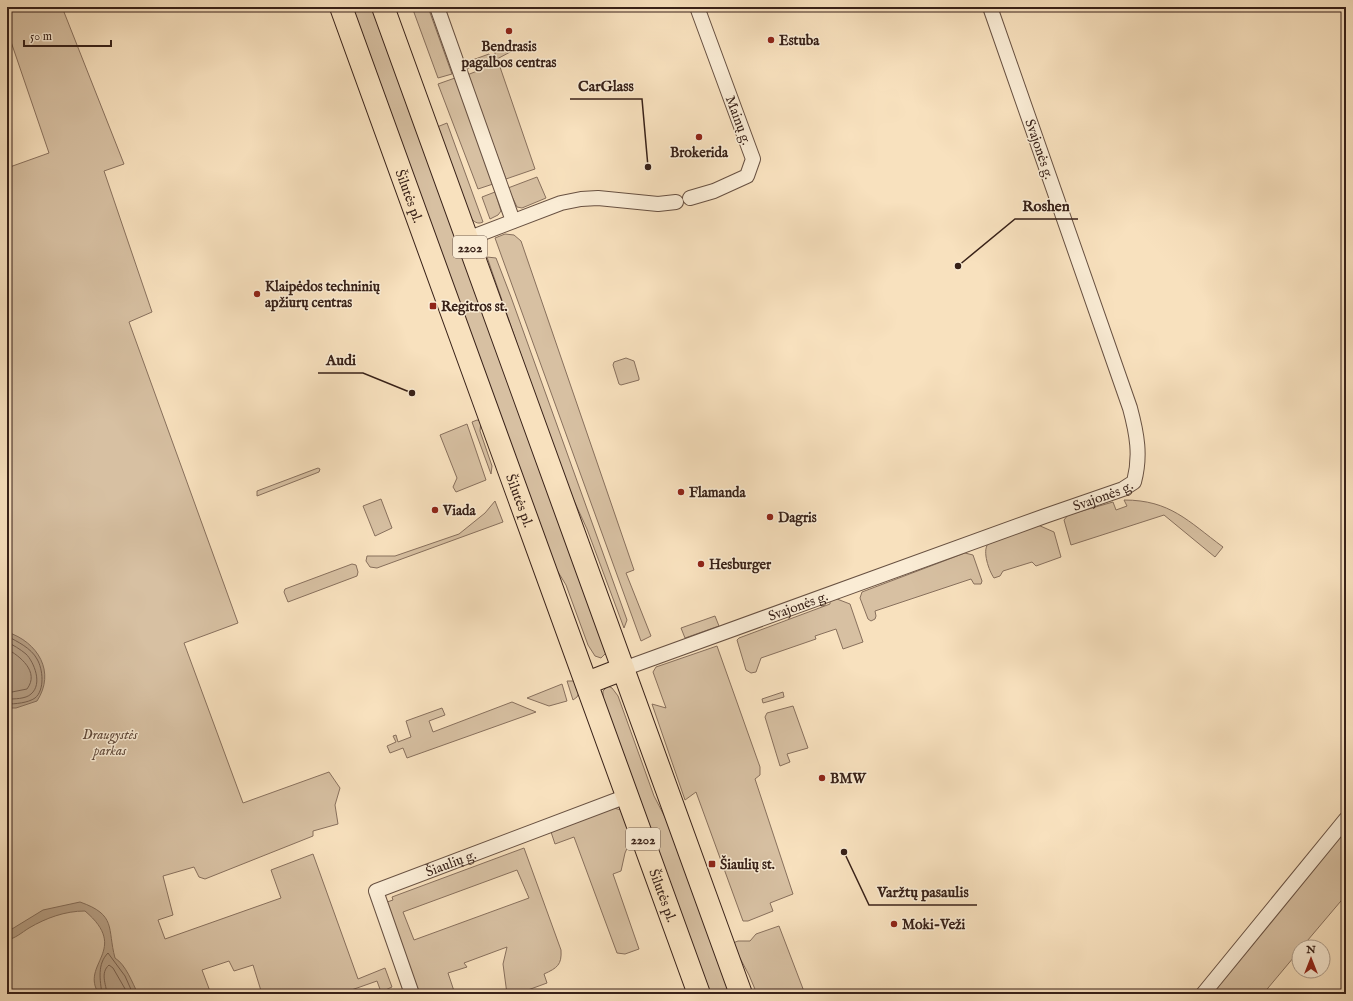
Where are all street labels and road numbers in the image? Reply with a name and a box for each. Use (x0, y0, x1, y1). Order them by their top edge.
street label: Mainų g. (721, 93, 755, 147)
street label: Svajonės g. (1020, 117, 1058, 182)
street label: Šilutės pl. (391, 167, 427, 226)
road number: 2202 (453, 236, 487, 258)
street label: Šilutės pl. (501, 471, 537, 530)
street label: Svajonės g. (1071, 477, 1137, 516)
street label: Svajonės g. (766, 587, 831, 626)
road number: 2202 (626, 828, 660, 850)
street label: Šiaulių g. (423, 846, 479, 881)
street label: Šilutės pl. (644, 866, 680, 925)

